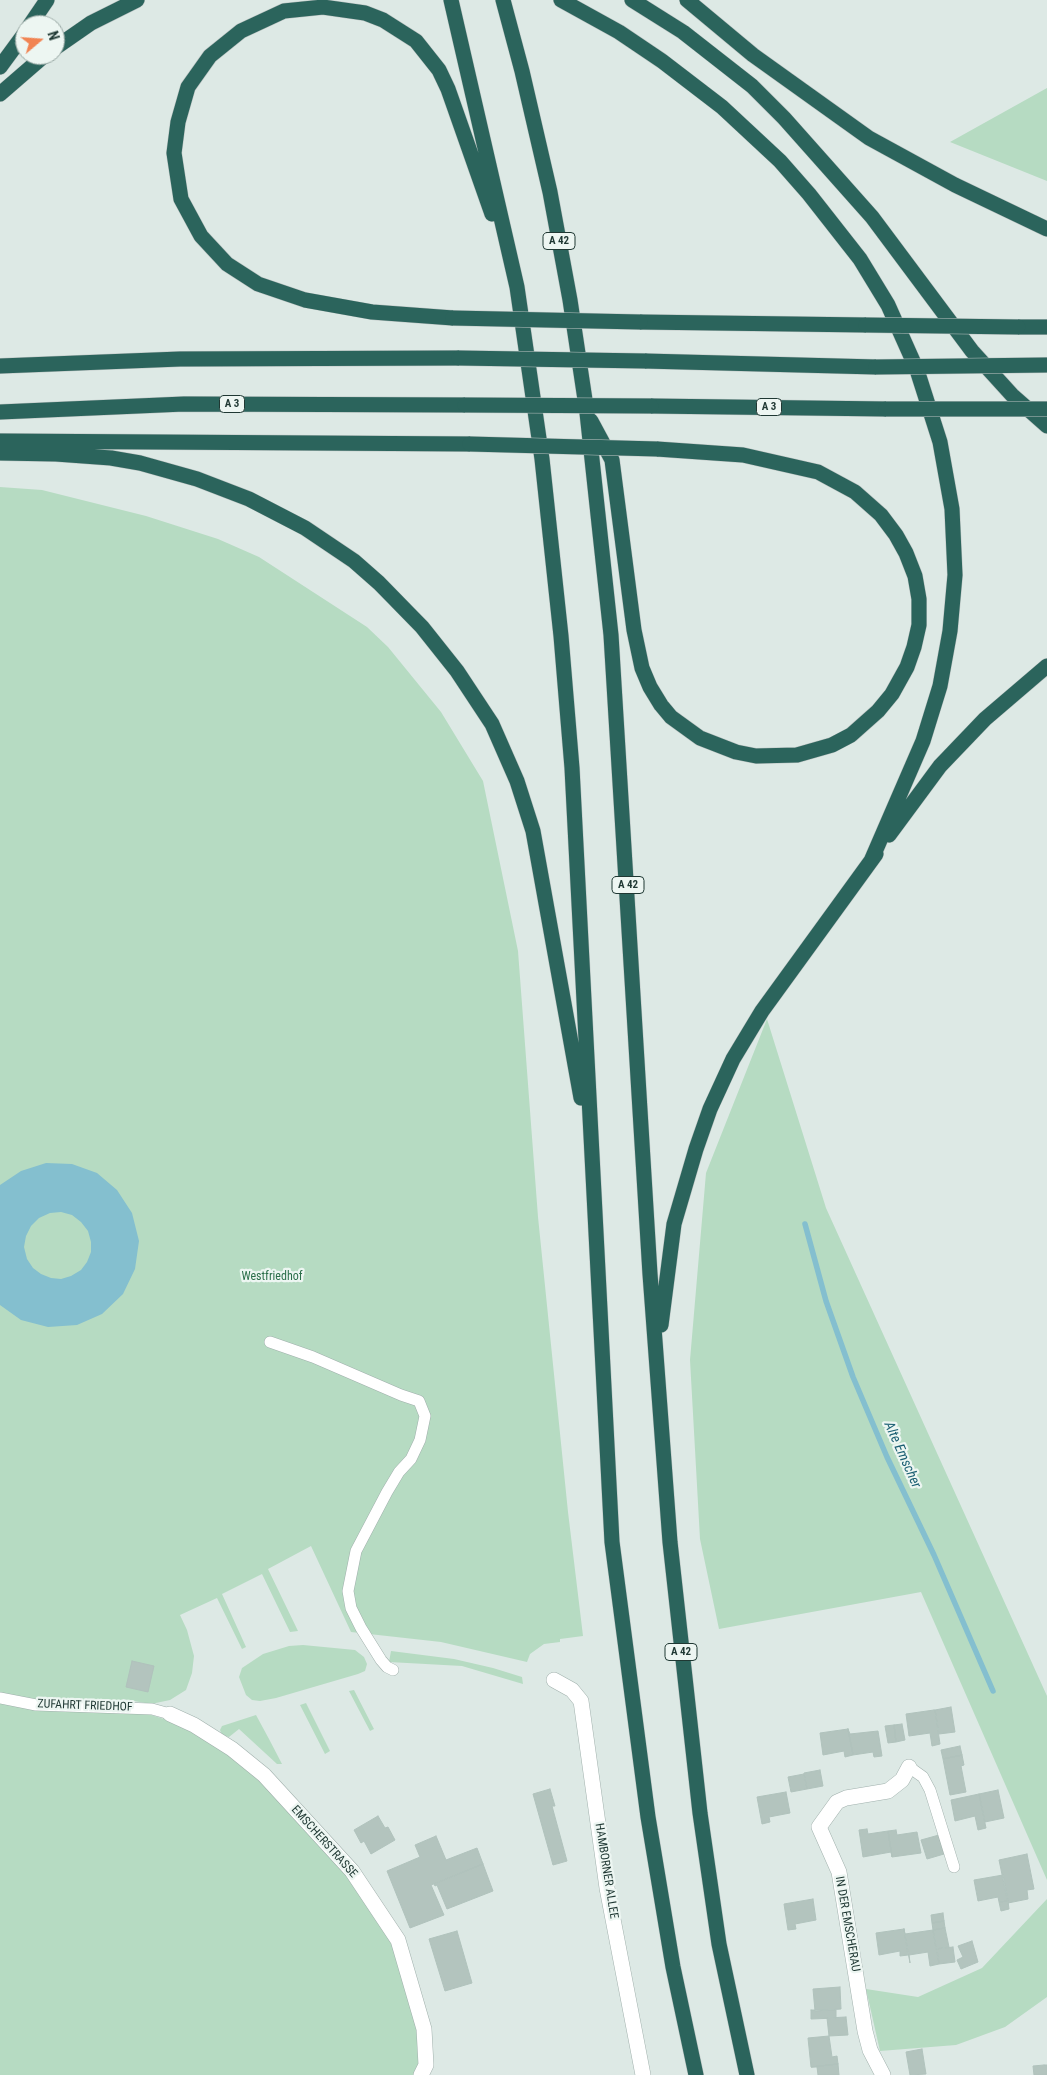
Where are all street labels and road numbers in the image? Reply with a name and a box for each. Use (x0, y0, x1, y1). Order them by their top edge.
road number: A 42 (543, 232, 575, 250)
road number: A 3 (220, 396, 244, 412)
road number: A 3 (756, 398, 782, 416)
road number: A 42 (612, 876, 644, 894)
road number: A 42 (665, 1644, 697, 1660)
street label: ZUFAHRT FRIEDHOF (37, 1697, 133, 1715)
street label: EMSCHERSTRASSE (288, 1803, 360, 1881)
street label: HAMBORNER ALLEE (591, 1822, 621, 1920)
street label: IN DER EMSCHERAU (832, 1875, 862, 1973)

